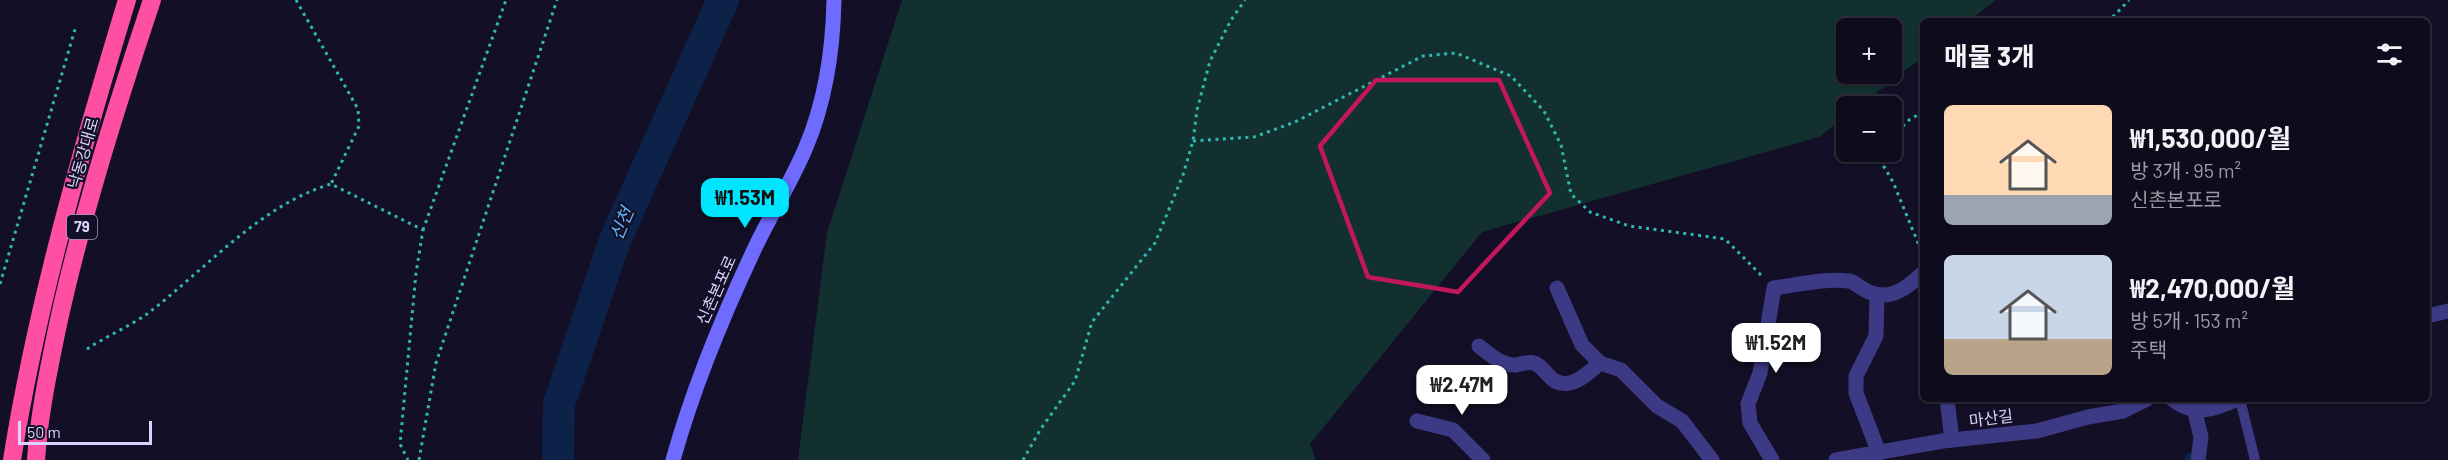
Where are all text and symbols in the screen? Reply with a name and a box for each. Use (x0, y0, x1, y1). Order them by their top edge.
map controls (1836, 18, 1902, 162)
button: + (1836, 18, 1902, 84)
icon: filters (2373, 38, 2406, 71)
text: 매물 3개 (1944, 40, 2035, 71)
button: − (1836, 96, 1902, 162)
street label: 낙동강대로 (63, 115, 102, 191)
text: ₩1,530,000/월 (2130, 122, 2291, 153)
icon: home (1992, 129, 2064, 201)
text: 방 3개 · 95 m² (2130, 158, 2241, 182)
pin: ₩1.53M (696, 178, 794, 229)
text: ₩1.53M (715, 185, 775, 209)
text: 신촌본포로 (2130, 187, 2222, 211)
water label: 신천 (604, 202, 639, 243)
road number: 79 (67, 215, 97, 239)
street label: 신촌본포로 (692, 252, 739, 327)
text: ₩2,470,000/월 (2130, 272, 2295, 303)
icon: home (1992, 279, 2064, 351)
text: 방 5개 · 153 m² (2130, 308, 2248, 332)
pin: ₩1.52M (1727, 323, 1825, 374)
text: ₩1.52M (1746, 330, 1806, 354)
text: 주택 (2130, 337, 2167, 361)
pin: ₩2.47M (1413, 365, 1511, 416)
text: ₩2.47M (1430, 372, 1494, 396)
street label: 마산길 (1968, 405, 2014, 430)
scale bar (18, 418, 152, 446)
text: 50 m (27, 422, 61, 441)

